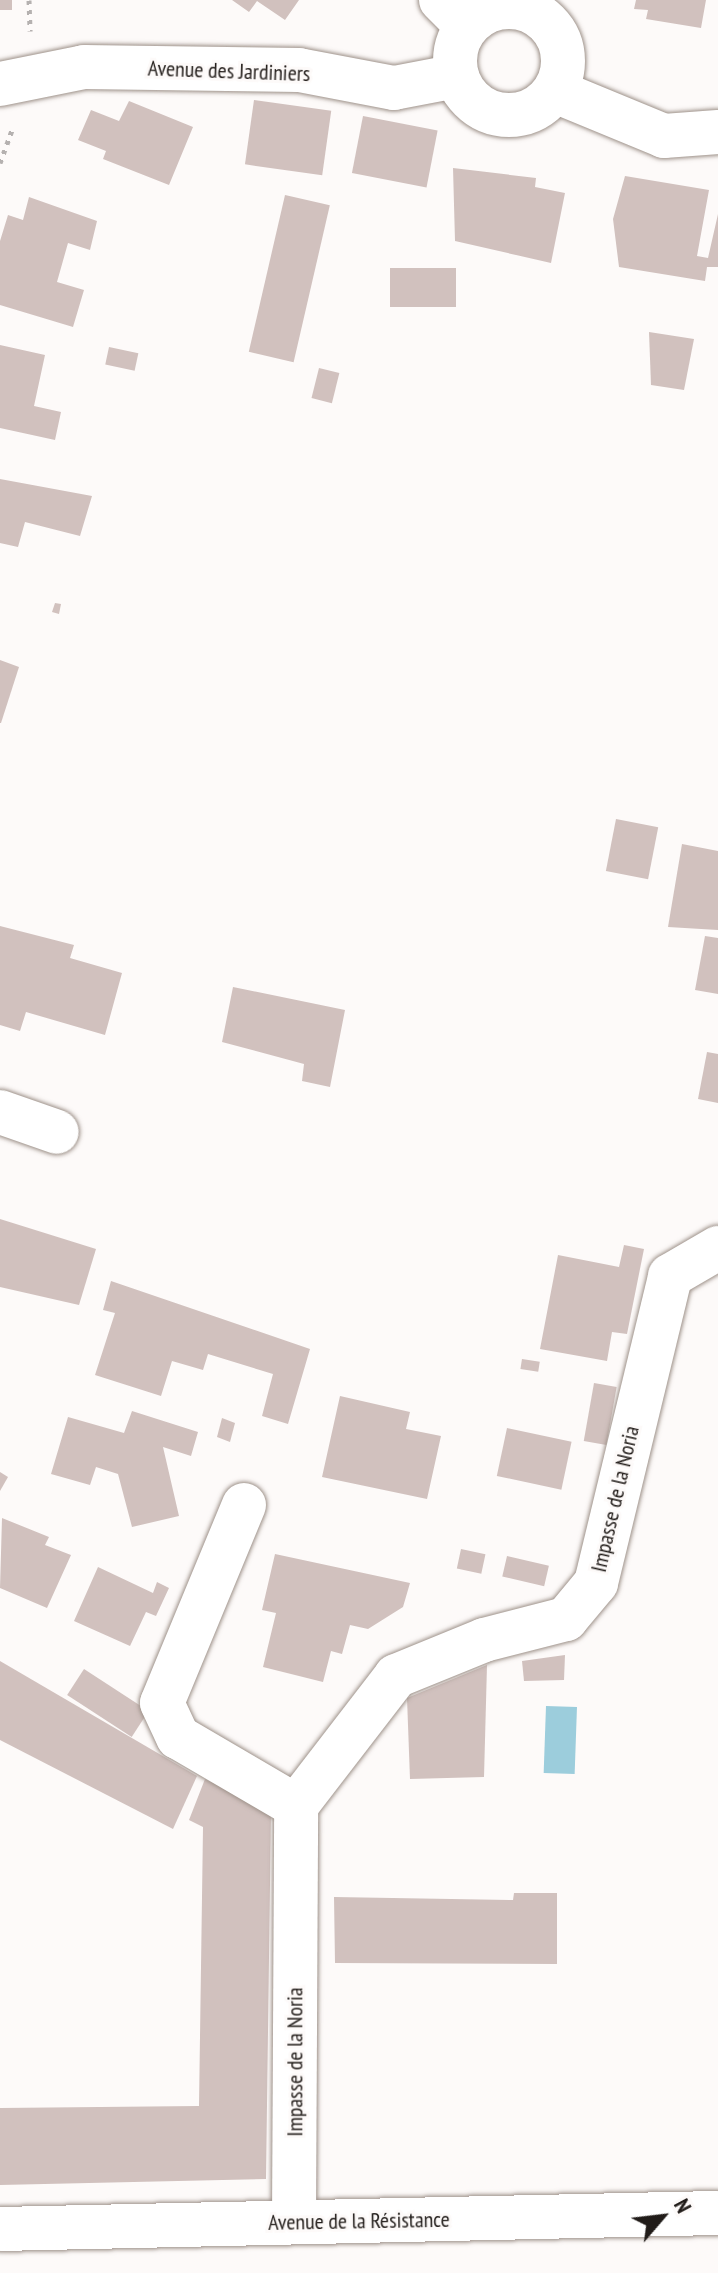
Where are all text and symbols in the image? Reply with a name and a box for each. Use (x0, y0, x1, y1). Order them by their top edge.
street label: Avenue des Jardiniers (147, 55, 311, 87)
street label: Impasse de la Noria (585, 1423, 645, 1575)
street label: Impasse de la Noria (282, 1987, 308, 2137)
north arrow (622, 2177, 702, 2257)
text: N (668, 2194, 698, 2218)
street label: Avenue de la Résistance (268, 2206, 450, 2236)

